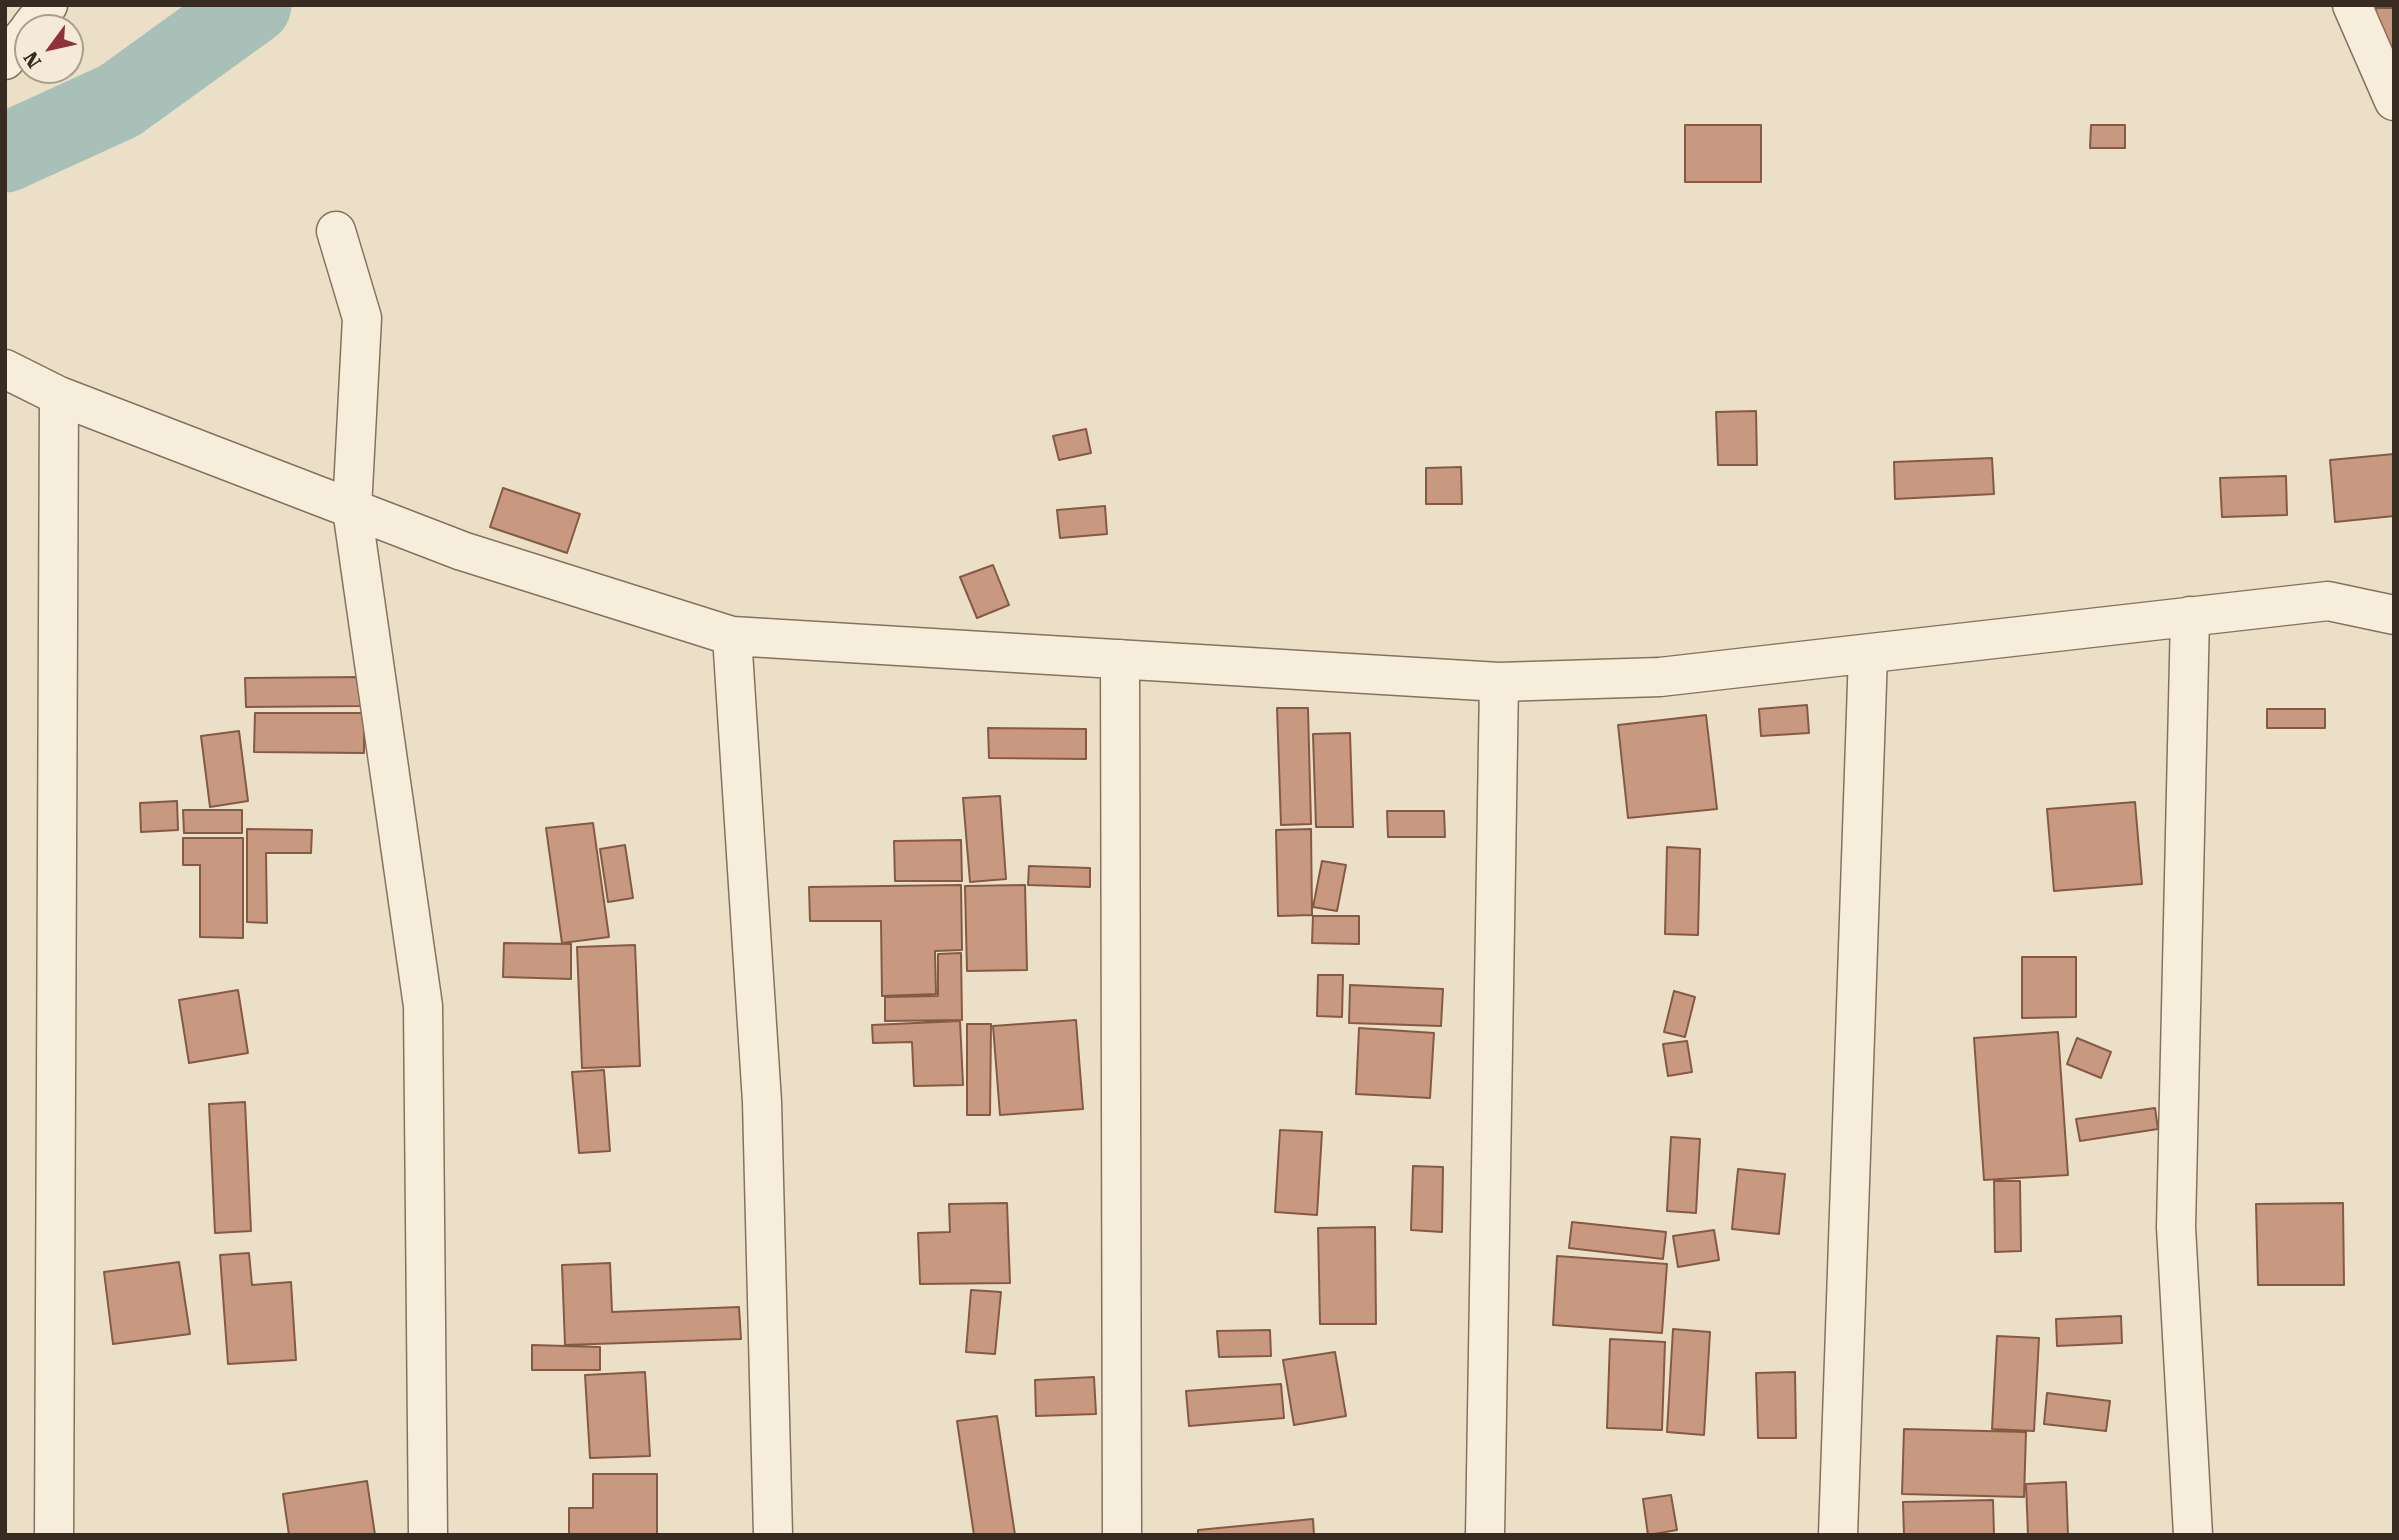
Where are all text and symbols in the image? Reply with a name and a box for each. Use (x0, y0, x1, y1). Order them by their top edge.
north arrow (14, 14, 84, 84)
text: N (19, 47, 46, 72)

